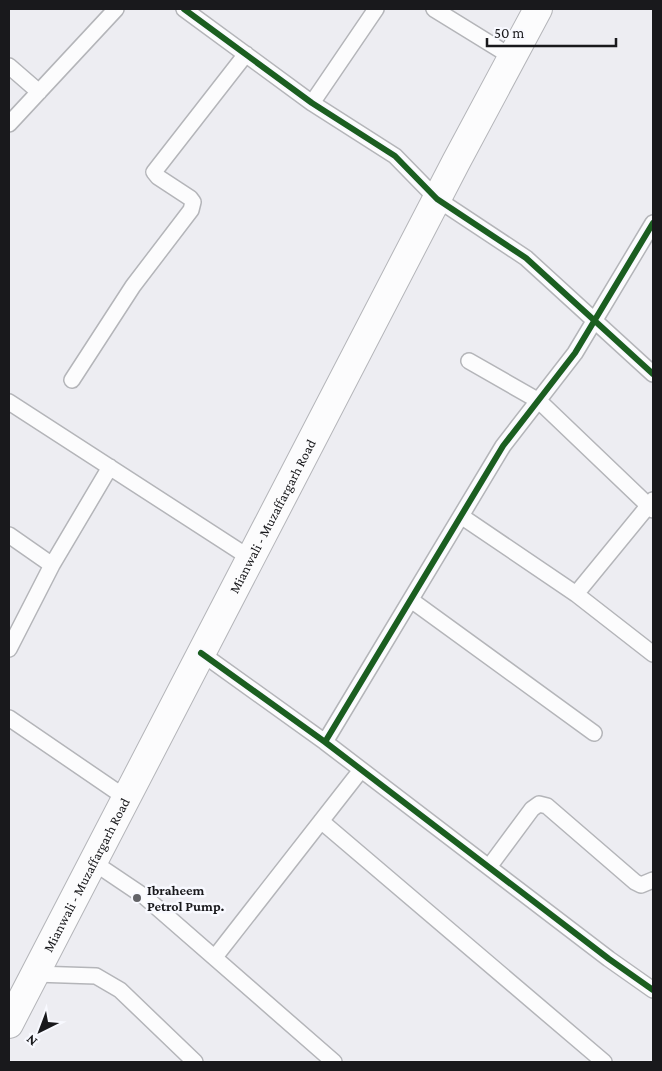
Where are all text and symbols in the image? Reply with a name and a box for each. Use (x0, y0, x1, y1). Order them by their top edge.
scale bar (487, 15, 616, 47)
text: 50 m (494, 25, 524, 41)
street label: Mianwali - Muzaffargarh Road (226, 436, 319, 596)
street label: Mianwali - Muzaffargarh Road (40, 795, 133, 955)
place label: Ibraheem Petrol Pump. (147, 882, 224, 914)
marker: Ibraheem Petrol Pump. (131, 892, 143, 904)
north arrow (15, 1006, 65, 1056)
text: N (22, 1031, 40, 1050)

